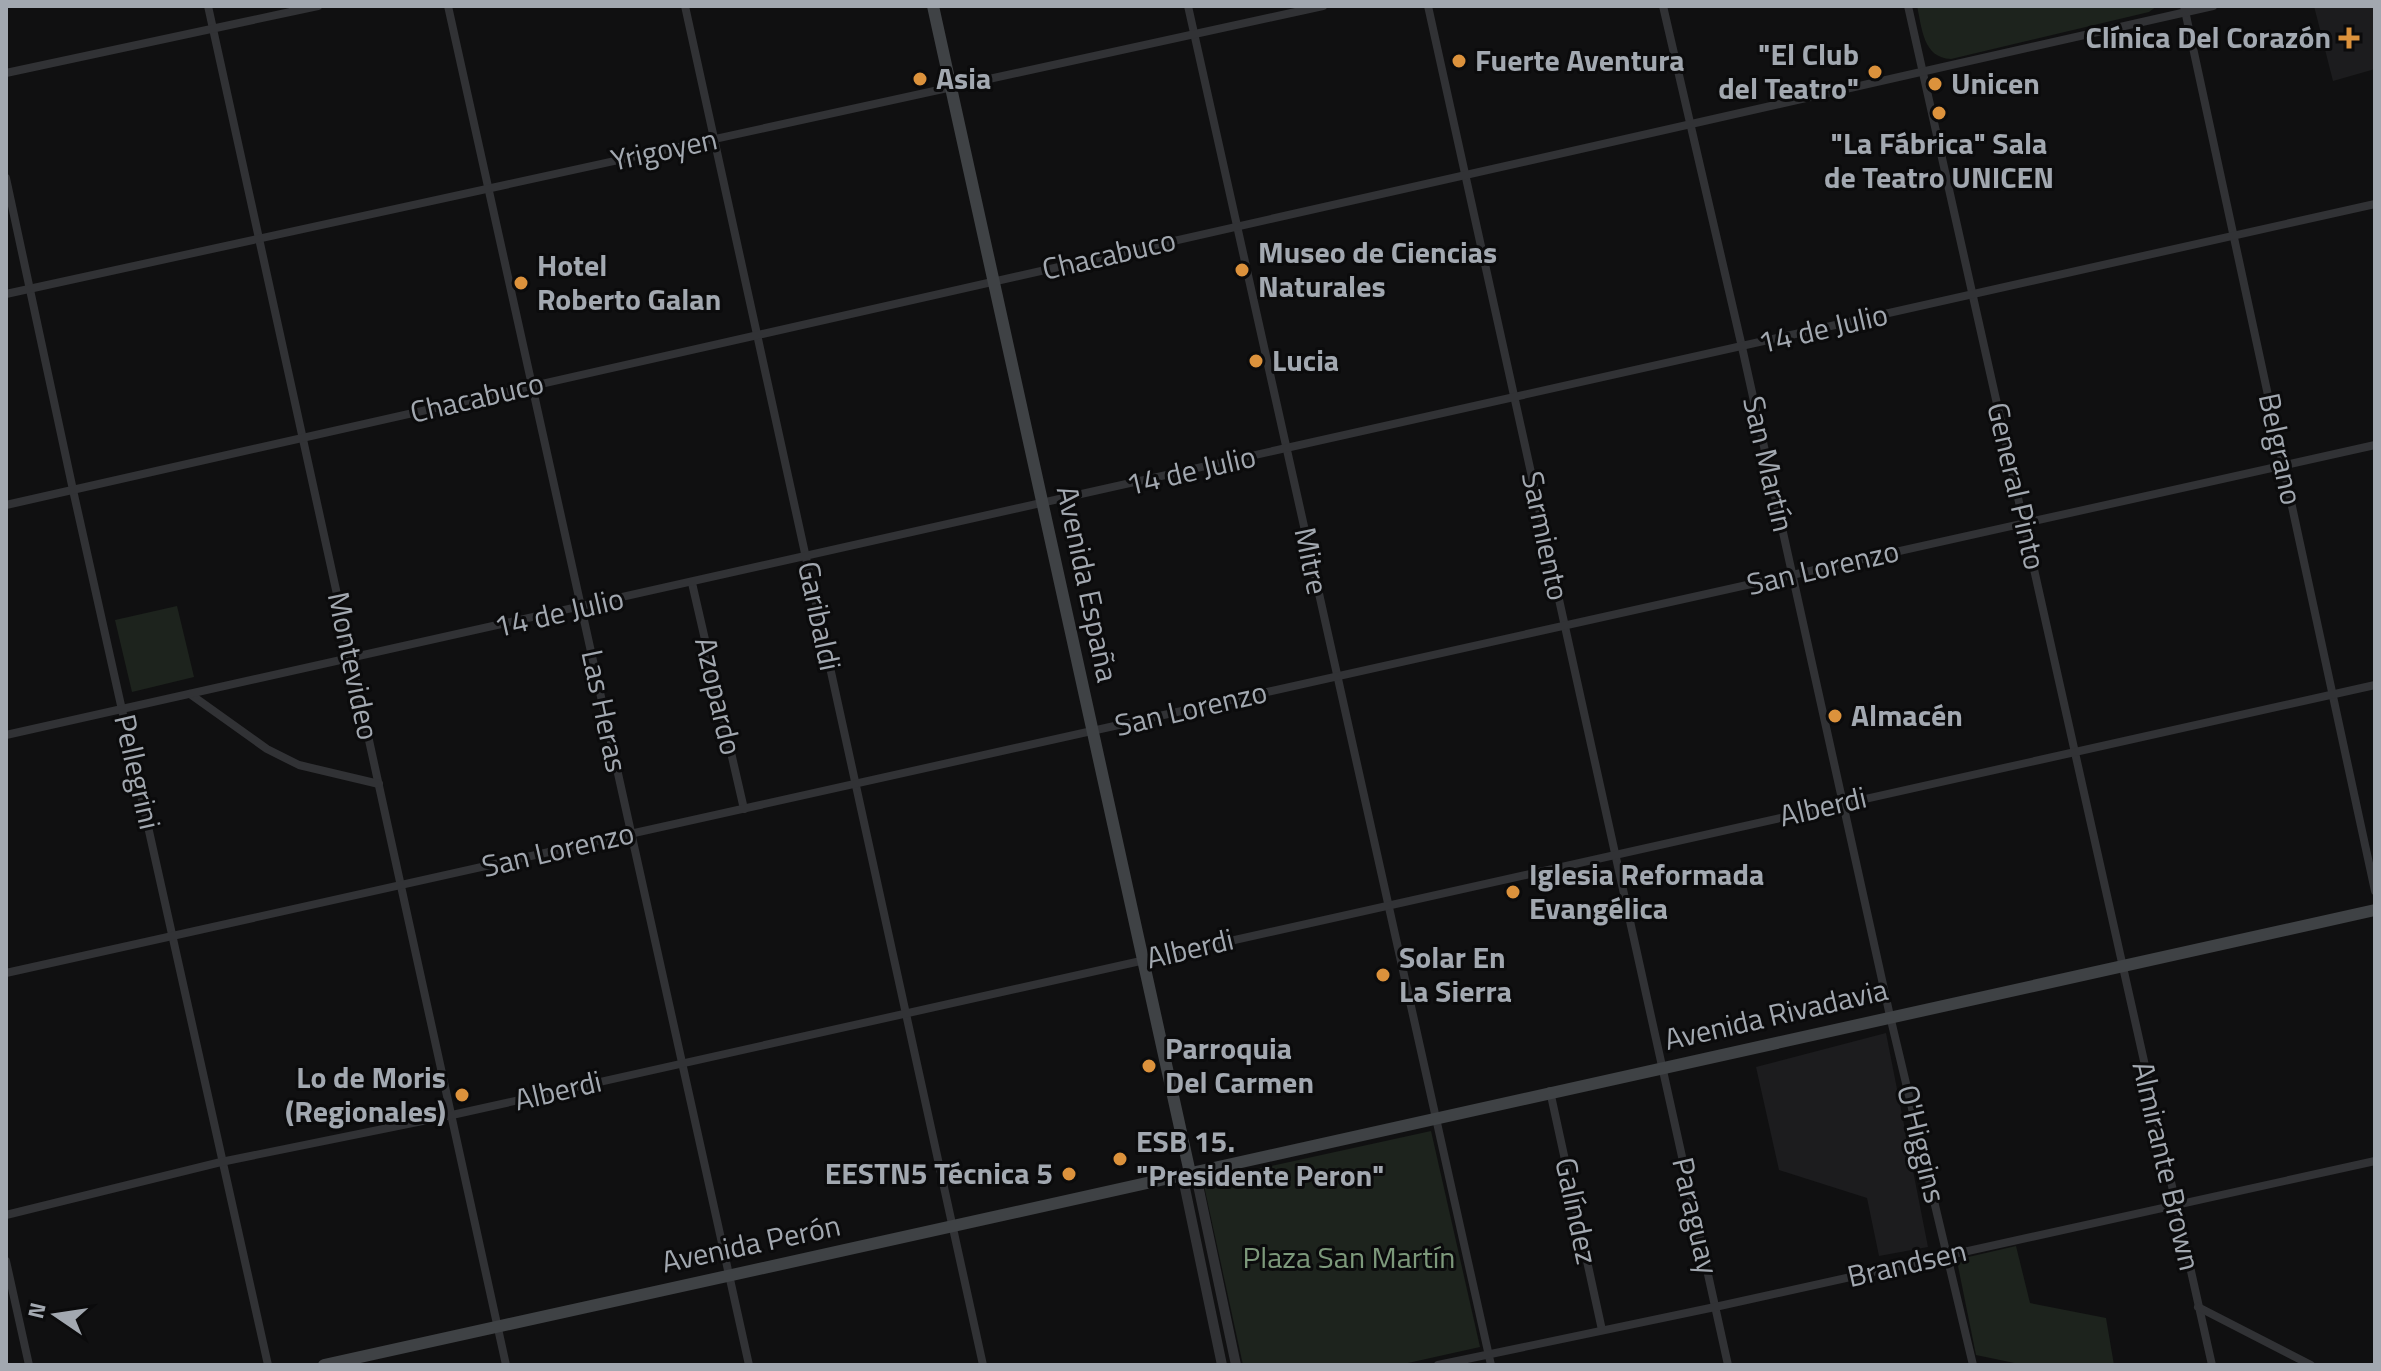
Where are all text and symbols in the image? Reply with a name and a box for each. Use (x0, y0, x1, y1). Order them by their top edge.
place label: Clínica Del Corazón (2085, 14, 2331, 60)
marker: Clínica Del Corazón (2338, 27, 2360, 49)
place label: "El Club del Teatro" (1718, 31, 1859, 111)
place label: Fuerte Aventura (1475, 37, 1685, 83)
marker: Fuerte Aventura (1450, 52, 1468, 70)
place label: Asia (936, 55, 991, 101)
place label: Unicen (1951, 60, 2040, 106)
marker: "El Club del Teatro" (1866, 63, 1884, 81)
marker: Asia (911, 70, 929, 88)
marker: Unicen (1926, 75, 1944, 93)
marker: "La Fábrica" Sala de Teatro UNICEN (1930, 104, 1948, 122)
street label: Yrigoyen (606, 115, 721, 183)
place label: "La Fábrica" Sala de Teatro UNICEN (1824, 120, 2054, 200)
street label: Chacabuco (1037, 216, 1180, 292)
place label: Museo de Ciencias Naturales (1258, 229, 1497, 309)
place label: Hotel Roberto Galan (537, 242, 721, 322)
marker: Museo de Ciencias Naturales (1233, 261, 1251, 279)
marker: Hotel Roberto Galan (512, 274, 530, 292)
street label: 14 de Julio (1753, 291, 1892, 365)
place label: Lucia (1272, 337, 1339, 383)
marker: Lucia (1247, 352, 1265, 370)
street label: Chacabuco (405, 359, 548, 435)
street label: Belgrano (2247, 389, 2315, 509)
street label: San Martín (1731, 391, 1807, 536)
street label: General Pinto (1975, 397, 2059, 574)
street label: 14 de Julio (1121, 433, 1260, 507)
street label: Sarmiento (1510, 467, 1582, 605)
street label: Avenida España (1045, 482, 1131, 686)
street label: Mitre (1282, 523, 1341, 599)
street label: San Lorenzo (1742, 527, 1903, 607)
street label: Garibaldi (786, 557, 854, 675)
street label: 14 de Julio (489, 575, 628, 649)
street label: Montevideo (316, 588, 392, 744)
street label: Azopardo (683, 632, 755, 759)
street label: Las Heras (570, 645, 640, 776)
street label: San Lorenzo (1110, 668, 1271, 748)
place label: Almacén (1851, 692, 1963, 738)
marker: Almacén (1826, 707, 1844, 725)
street label: Pellegrini (102, 710, 174, 834)
street label: Alberdi (1775, 774, 1871, 838)
street label: San Lorenzo (477, 809, 638, 889)
place label: Iglesia Reformada Evangélica (1529, 851, 1764, 931)
marker: Iglesia Reformada Evangélica (1504, 883, 1522, 901)
street label: Alberdi (1142, 916, 1238, 980)
place label: Solar En La Sierra (1399, 934, 1512, 1014)
marker: Solar En La Sierra (1374, 966, 1392, 984)
street label: Avenida Rivadavia (1660, 966, 1892, 1062)
place label: Parroquia Del Carmen (1165, 1025, 1314, 1105)
place label: Lo de Moris (Regionales) (285, 1054, 446, 1134)
marker: Parroquia Del Carmen (1140, 1057, 1158, 1075)
street label: Almirante Brown (2121, 1057, 2213, 1275)
street label: Alberdi (510, 1058, 606, 1122)
street label: O'Higgins (1885, 1080, 1959, 1208)
marker: Lo de Moris (Regionales) (453, 1086, 471, 1104)
place label: ESB 15. "Presidente Peron" (1136, 1118, 1384, 1198)
place label: EESTN5 Técnica 5 (825, 1150, 1053, 1196)
marker: ESB 15. "Presidente Peron" (1111, 1150, 1129, 1168)
street label: Galíndez (1543, 1153, 1611, 1268)
street label: Paraguay (1660, 1153, 1732, 1279)
marker: EESTN5 Técnica 5 (1060, 1165, 1078, 1183)
street label: Avenida Perón (657, 1202, 844, 1284)
street label: Brandsen (1843, 1227, 1971, 1299)
park label: Plaza San Martín (1243, 1234, 1455, 1280)
north arrow (16, 1275, 96, 1355)
text: N (18, 1299, 55, 1322)

